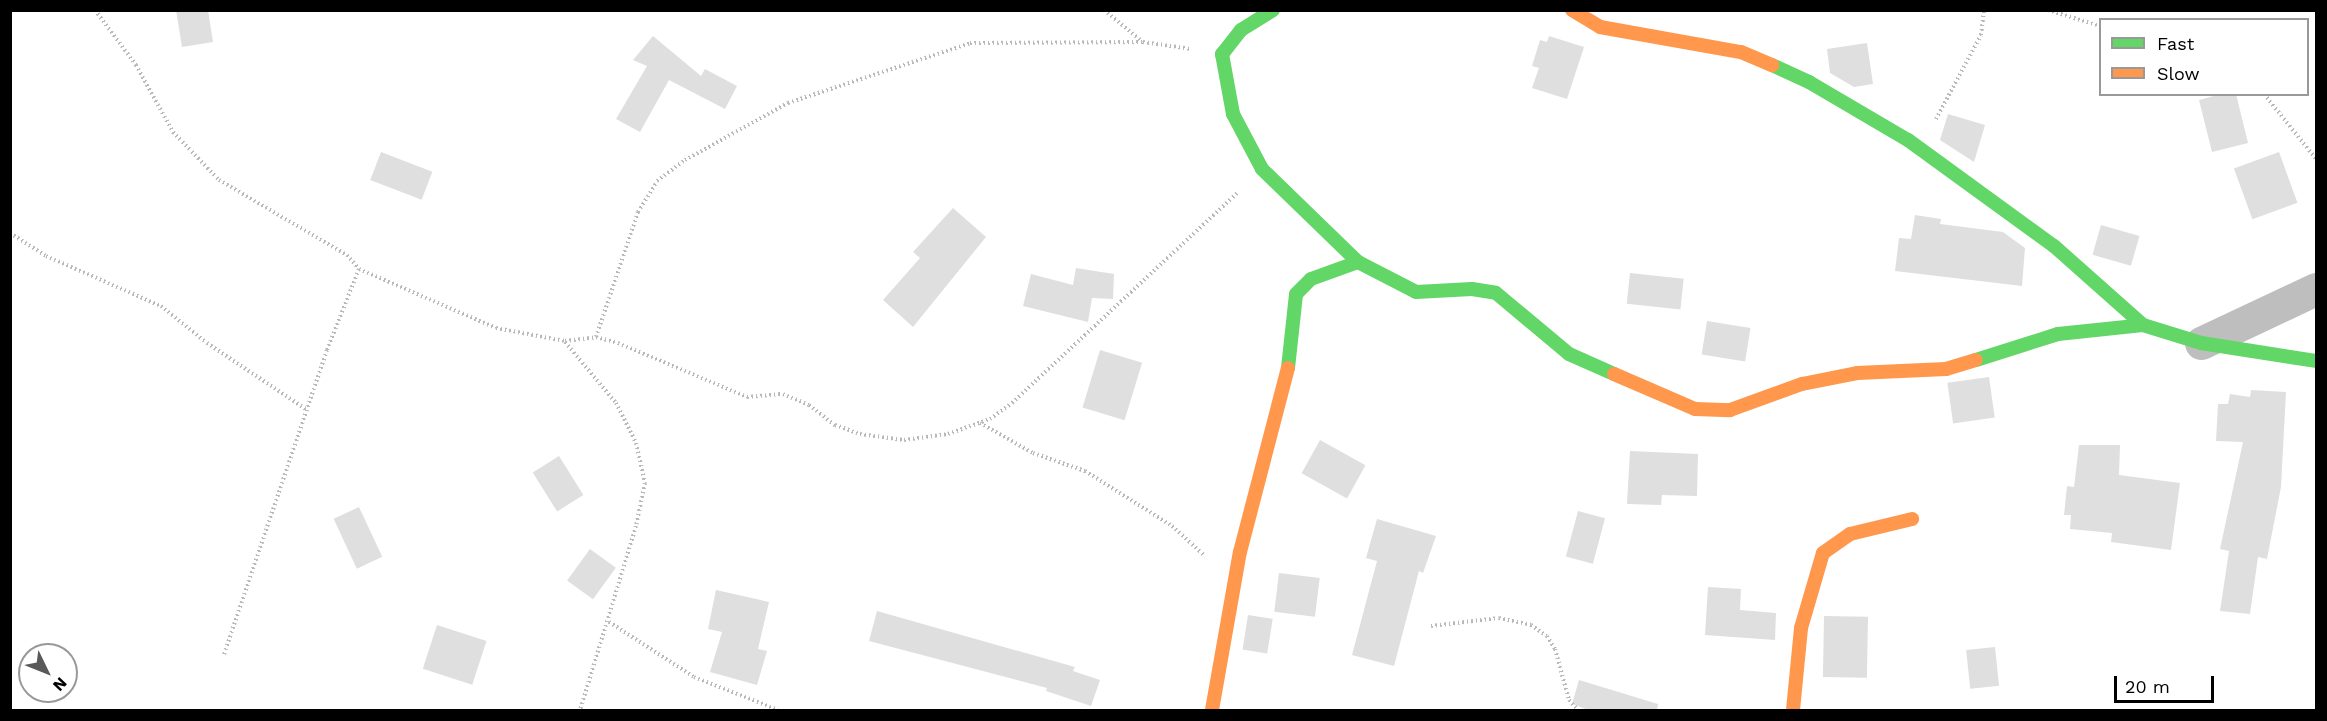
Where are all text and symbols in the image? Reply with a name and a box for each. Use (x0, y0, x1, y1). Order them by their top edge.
legend (2099, 18, 2309, 96)
text: Fast (2157, 33, 2194, 54)
text: Slow (2157, 63, 2200, 84)
north arrow (18, 643, 78, 703)
scale bar (2117, 664, 2218, 702)
text: N (49, 673, 71, 695)
text: 20 m (2125, 676, 2170, 697)

